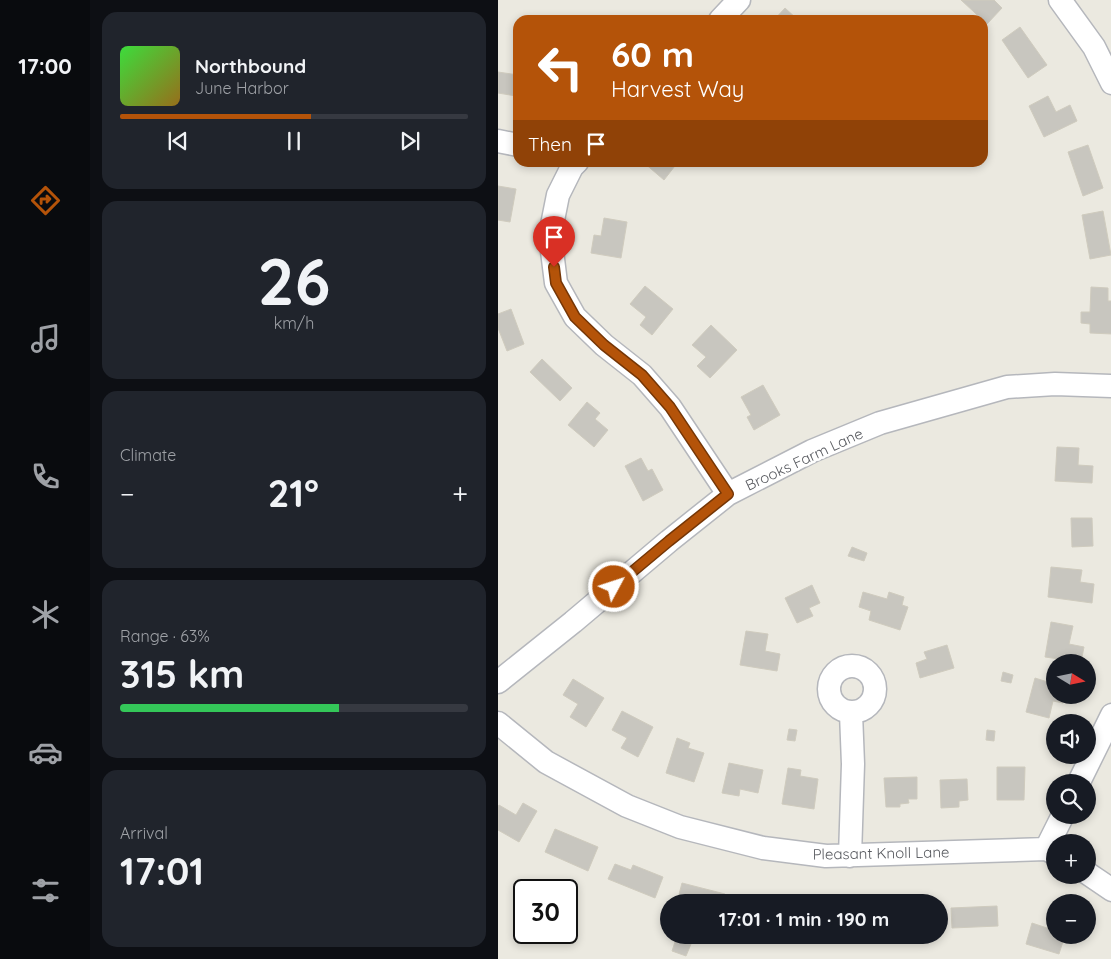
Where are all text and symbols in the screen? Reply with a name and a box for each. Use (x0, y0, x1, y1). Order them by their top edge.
text: 60 m (611, 32, 694, 76)
icon: left (528, 35, 593, 100)
text: 17:00 (18, 52, 72, 80)
text: Northbound (195, 54, 306, 78)
text: Harvest Way (611, 75, 744, 103)
text: June Harbor (195, 78, 289, 98)
icon: previous (164, 127, 192, 155)
icon: pause (280, 127, 308, 155)
icon: next (396, 127, 424, 155)
icon: arrive (582, 130, 610, 158)
text: Then (528, 132, 572, 156)
icon: directions (28, 183, 63, 218)
pin (533, 216, 575, 267)
icon: arrive (540, 223, 568, 251)
text: 26 (258, 240, 330, 321)
text: km/h (274, 313, 314, 333)
icon: music (28, 321, 63, 356)
street label: Brooks Farm Lane (742, 423, 866, 495)
text: Climate (120, 445, 176, 465)
icon: phone (28, 459, 63, 494)
text: 21° (268, 469, 319, 517)
text: − (120, 476, 135, 511)
text: + (452, 476, 468, 511)
position arrow (587, 560, 639, 612)
icon: climate (28, 597, 63, 632)
text: Range · 63% (120, 626, 210, 646)
text: 315 km (120, 650, 244, 698)
north arrow (1046, 654, 1096, 704)
map controls (1046, 654, 1096, 944)
button: sound (1046, 714, 1096, 764)
icon: car (28, 735, 63, 770)
button: search (1046, 774, 1096, 824)
text: Arrival (120, 823, 168, 843)
button: + (1046, 834, 1096, 884)
street label: Pleasant Knoll Lane (812, 842, 950, 864)
text: 17:01 (120, 847, 204, 895)
icon: filters (28, 873, 63, 908)
speed limit sign: 30 (513, 879, 578, 944)
button: − (1046, 894, 1096, 944)
text: 17:01 · 1 min · 190 m (719, 907, 889, 931)

